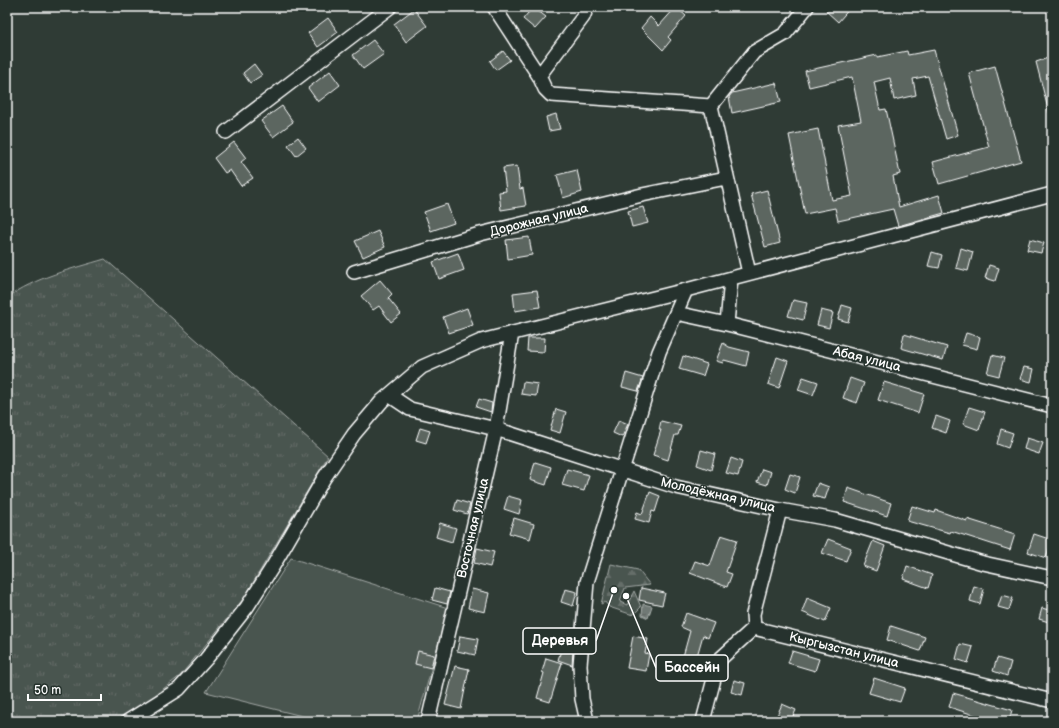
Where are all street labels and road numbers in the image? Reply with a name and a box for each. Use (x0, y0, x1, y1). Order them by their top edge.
street label: Дорожная улица (488, 200, 590, 240)
street label: Абая улица (830, 343, 903, 375)
street label: Молодёжная улица (659, 474, 777, 516)
street label: Восточная улица (454, 476, 492, 580)
street label: Кыргызстан улица (788, 629, 901, 671)

